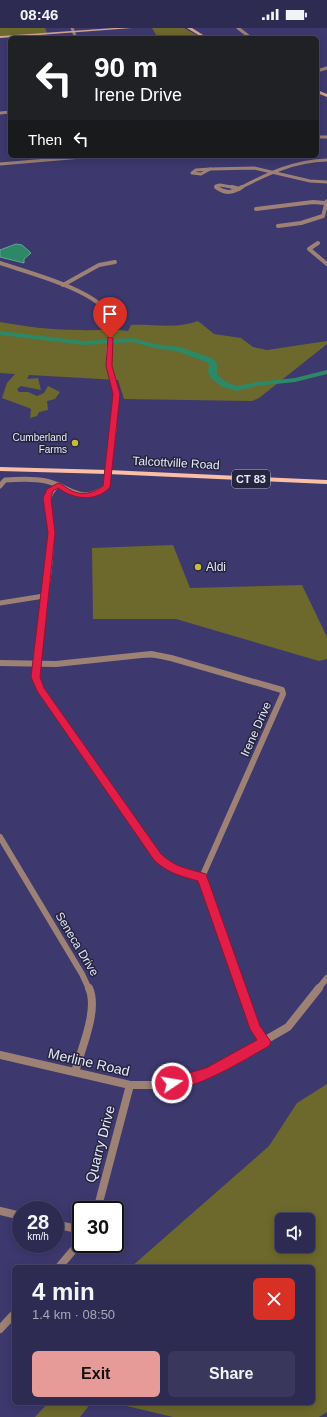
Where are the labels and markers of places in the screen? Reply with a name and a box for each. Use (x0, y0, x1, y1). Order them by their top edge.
pin (93, 297, 127, 338)
place label: Cumberland Farms (13, 432, 67, 455)
marker: Cumberland Farms (70, 438, 80, 448)
place label: Aldi (206, 560, 226, 574)
marker: Aldi (193, 562, 203, 572)

